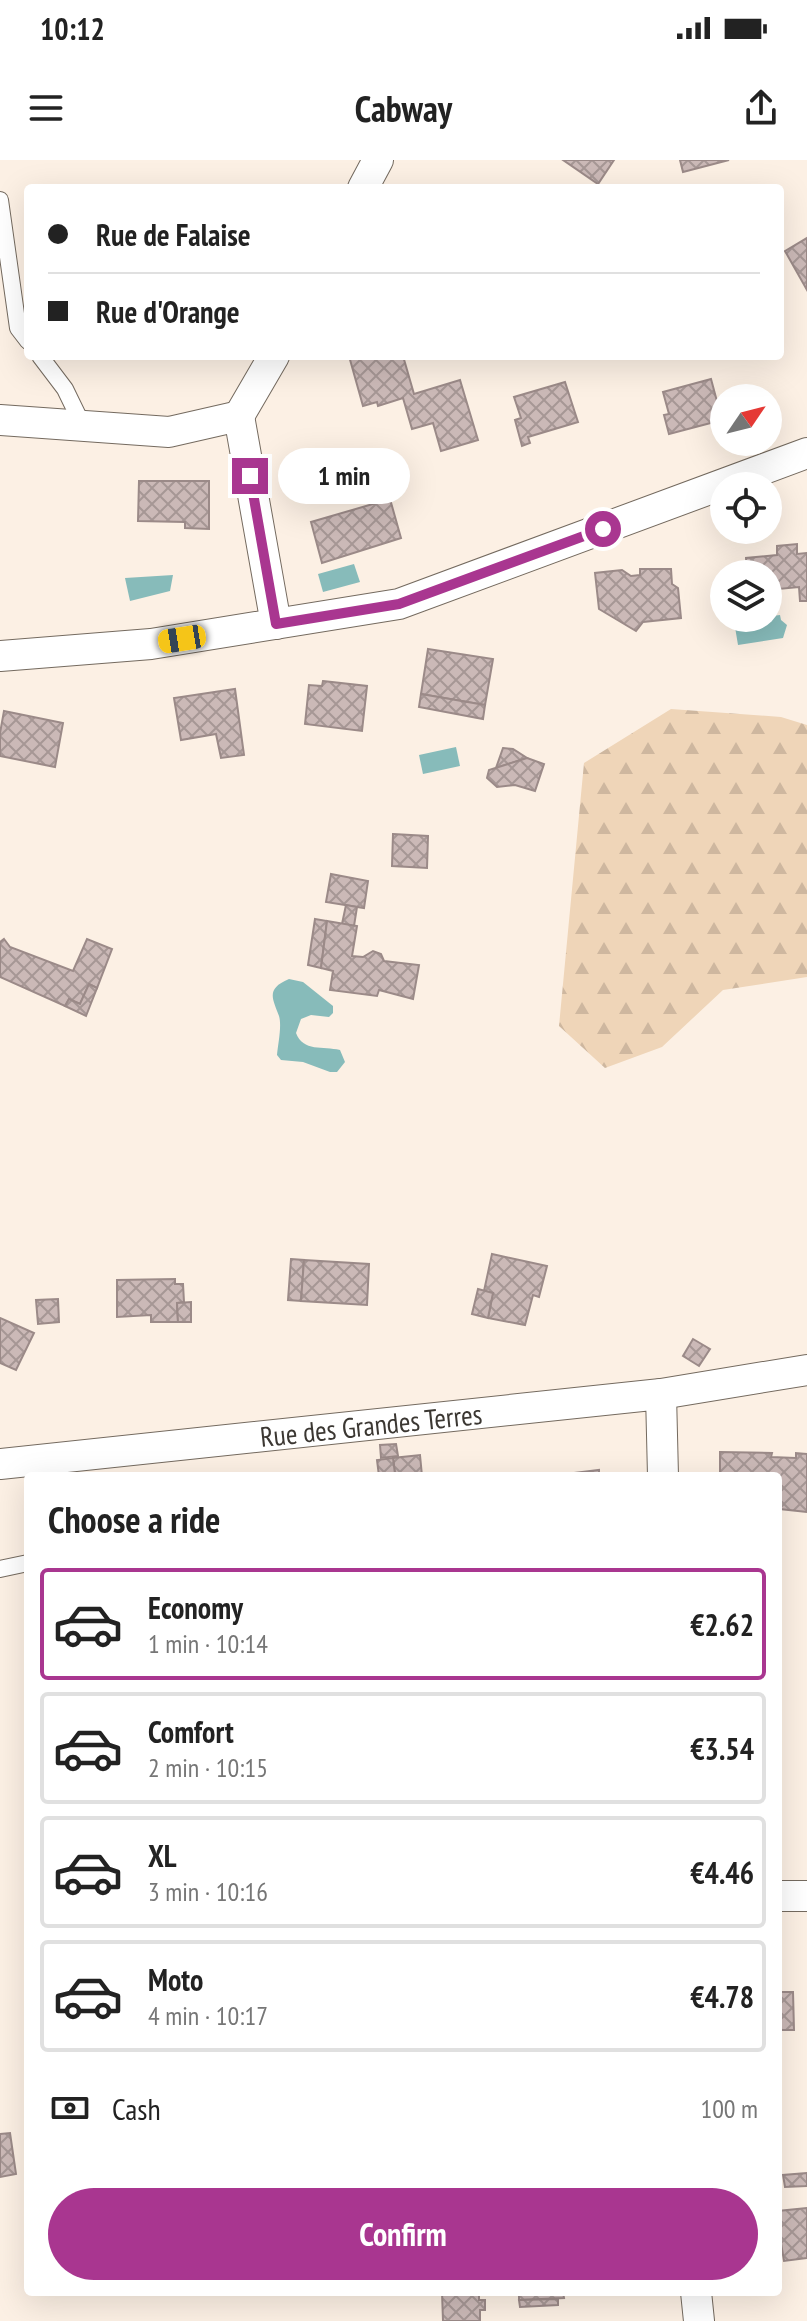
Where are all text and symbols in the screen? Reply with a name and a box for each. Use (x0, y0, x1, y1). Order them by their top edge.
text: 10:12 (40, 9, 105, 48)
text: Cabway (355, 85, 452, 132)
icon: menu (24, 86, 68, 130)
icon: share (739, 86, 783, 130)
text: Rue de Falaise (96, 215, 251, 254)
text: Rue d'Orange (96, 292, 240, 331)
north arrow (710, 384, 782, 456)
map controls (710, 384, 782, 632)
callout: 1 min (278, 448, 410, 504)
route end (232, 458, 268, 494)
text: 1 min (318, 459, 370, 492)
button: locate (710, 472, 782, 544)
route start (585, 511, 621, 547)
button: layers (710, 560, 782, 632)
car (156, 623, 208, 655)
street label: Rue des Grandes Terres (258, 1395, 484, 1455)
text: Choose a ride (48, 1496, 220, 1543)
icon: car (52, 1588, 124, 1660)
text: Economy (148, 1588, 243, 1627)
text: €2.62 (690, 1605, 754, 1644)
text: 1 min · 10:14 (148, 1627, 268, 1660)
icon: car (52, 1712, 124, 1784)
text: Comfort (148, 1712, 234, 1751)
text: €3.54 (690, 1729, 754, 1768)
text: 2 min · 10:15 (148, 1751, 268, 1784)
icon: car (52, 1836, 124, 1908)
text: XL (148, 1836, 177, 1875)
text: €4.46 (690, 1853, 754, 1892)
text: 3 min · 10:16 (148, 1875, 268, 1908)
icon: car (52, 1960, 124, 2032)
text: Moto (148, 1960, 203, 1999)
text: €4.78 (690, 1977, 754, 2016)
text: 4 min · 10:17 (148, 1999, 268, 2032)
icon: cash (48, 2086, 92, 2130)
text: Cash (112, 2089, 161, 2128)
text: 100 m (700, 2092, 758, 2125)
button: Confirm (48, 2188, 758, 2280)

